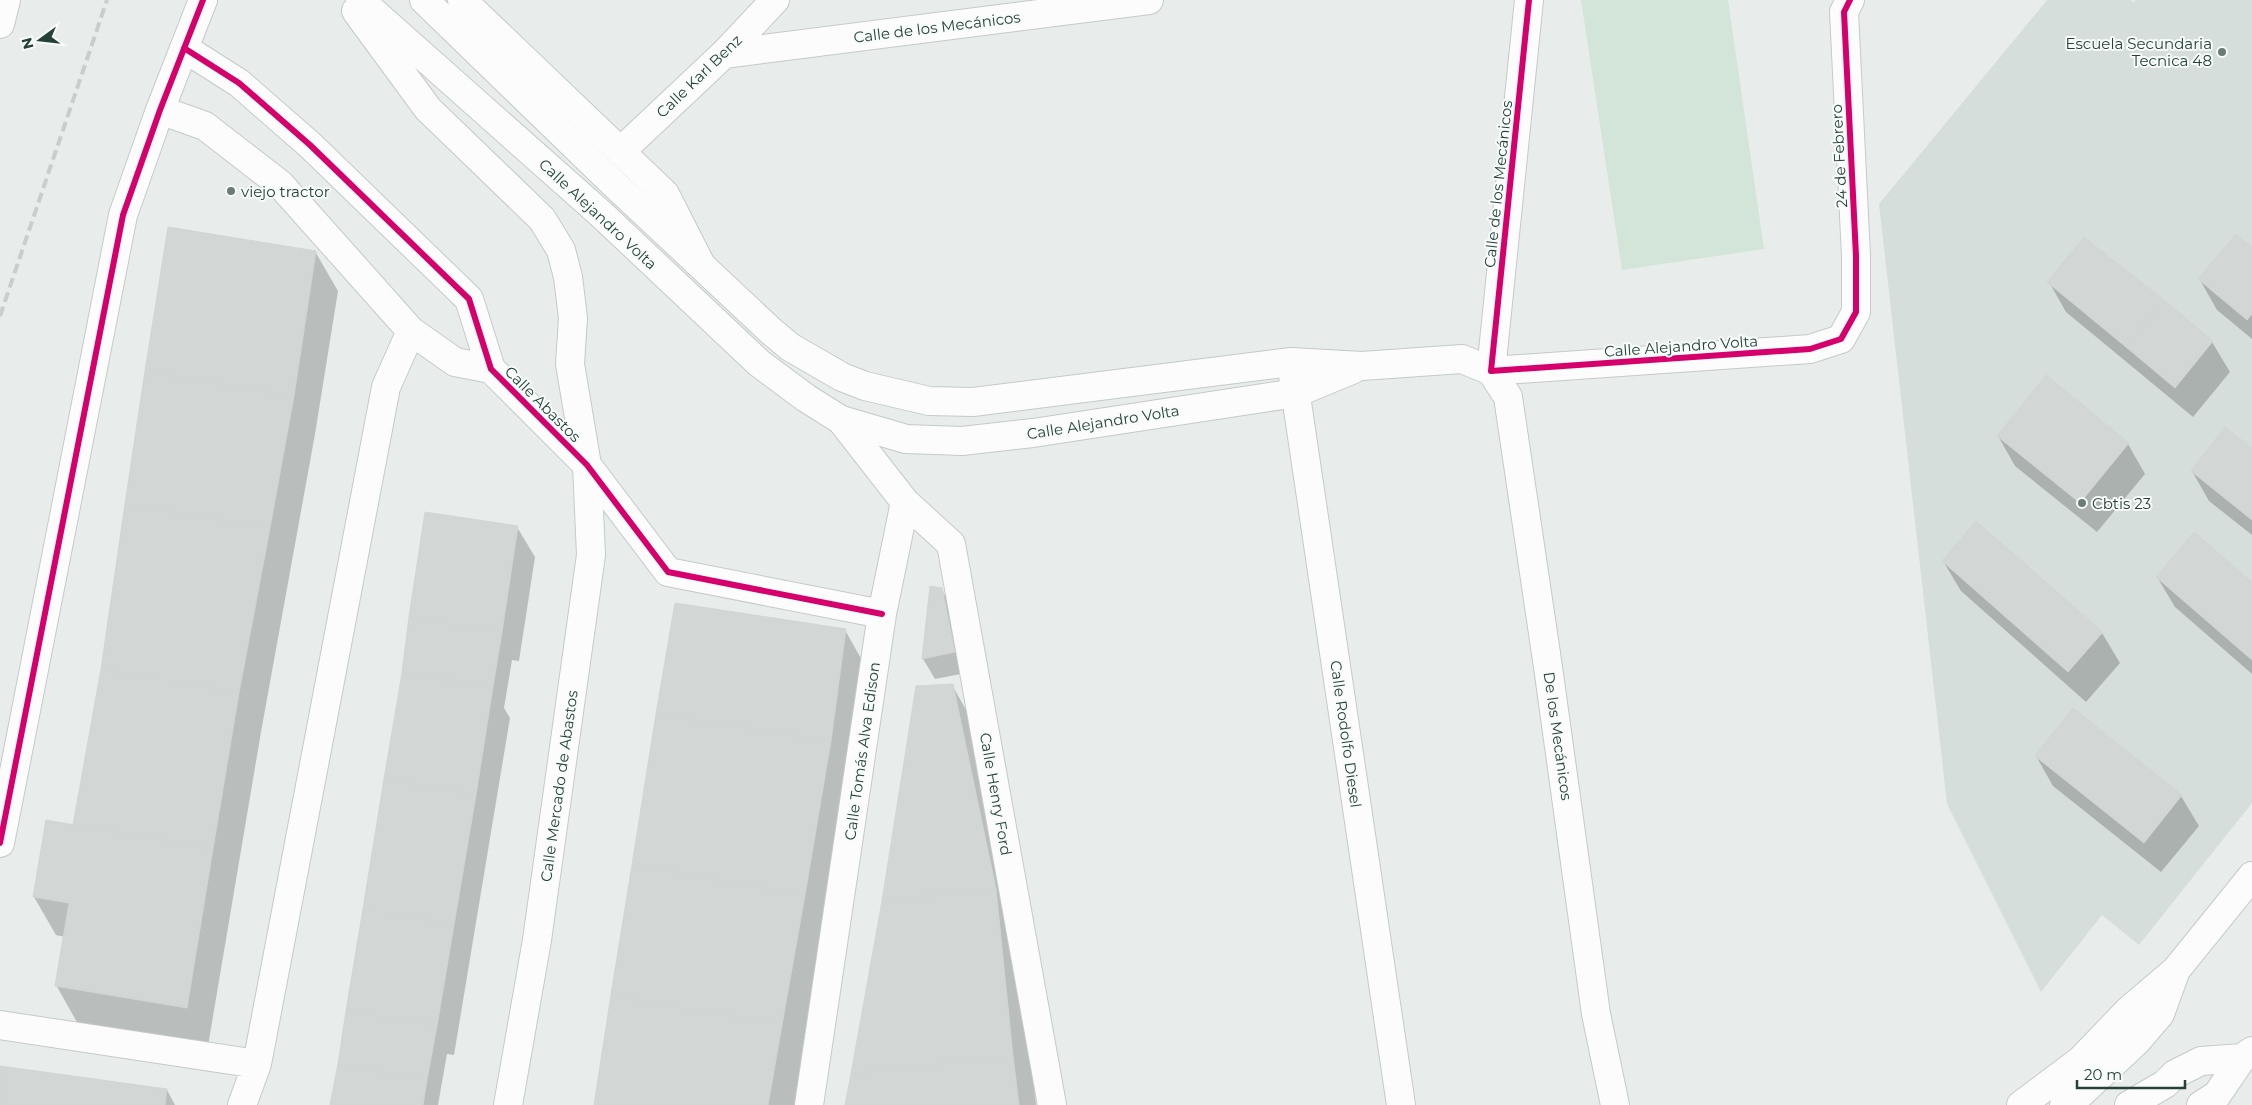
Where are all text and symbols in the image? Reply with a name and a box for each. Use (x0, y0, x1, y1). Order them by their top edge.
street label: Calle de los Mecánicos (852, 7, 1022, 47)
north arrow (15, 15, 65, 65)
street label: Calle Karl Benz (652, 30, 746, 122)
place label: Escuela Secundaria Tecnica 48 (2066, 34, 2212, 70)
text: N (17, 36, 38, 51)
marker: Escuela Secundaria Tecnica 48 (2216, 46, 2228, 58)
street label: Calle de los Mecánicos (1480, 99, 1516, 269)
street label: 24 de Febrero (1827, 104, 1851, 208)
street label: Calle Alejandro Volta (535, 154, 661, 274)
place label: viejo tractor (241, 182, 330, 201)
marker: viejo tractor (225, 185, 237, 197)
street label: Calle Alejandro Volta (1603, 331, 1759, 361)
street label: Calle Abastos (501, 362, 585, 446)
street label: Calle Alejandro Volta (1025, 401, 1181, 443)
place label: Cbtis 23 (2092, 494, 2151, 513)
marker: Cbtis 23 (2076, 497, 2088, 509)
street label: Calle Rodolfo Diesel (1326, 659, 1366, 809)
street label: Calle Tomás Alva Edison (840, 661, 884, 841)
street label: De los Mecánicos (1540, 670, 1576, 802)
street label: Calle Mercado de Abastos (536, 689, 582, 883)
street label: Calle Henry Ford (976, 731, 1016, 857)
scale bar (2077, 1058, 2184, 1090)
text: 20 m (2084, 1065, 2122, 1084)

